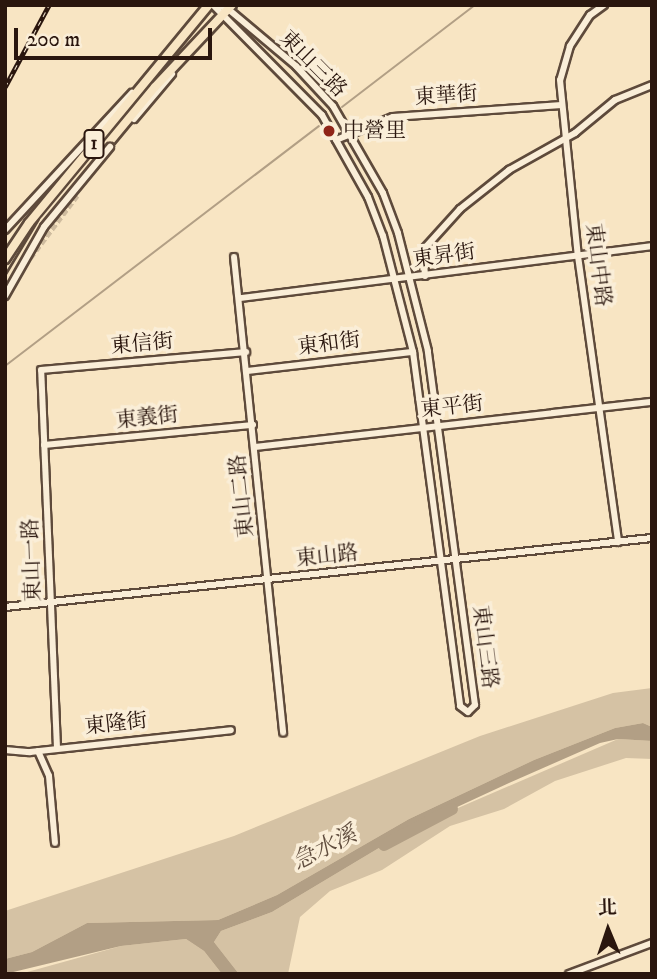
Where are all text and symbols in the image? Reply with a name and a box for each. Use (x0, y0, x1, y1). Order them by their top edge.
scale bar (18, 14, 215, 58)
street label: 東山三路 (274, 25, 352, 103)
text: 200 m (27, 27, 80, 53)
street label: 東華街 (414, 81, 478, 111)
place label: 中營里 (343, 118, 406, 144)
marker: 中營里 (321, 123, 337, 139)
road number: 1 (84, 128, 104, 160)
street label: 東山中路 (580, 222, 616, 308)
street label: 東昇街 (411, 239, 477, 273)
street label: 東和街 (296, 328, 362, 360)
street label: 東信街 (110, 329, 174, 359)
street label: 東平街 (419, 391, 485, 423)
street label: 東義街 (114, 402, 180, 434)
street label: 東山二路 (225, 453, 259, 539)
street label: 東山一路 (18, 518, 46, 602)
street label: 東山路 (294, 540, 360, 572)
street label: 東山三路 (467, 604, 503, 690)
street label: 東隆街 (83, 708, 149, 740)
water label: 急水溪 (288, 821, 362, 877)
north arrow (573, 895, 643, 965)
text: 北 (597, 897, 617, 920)

